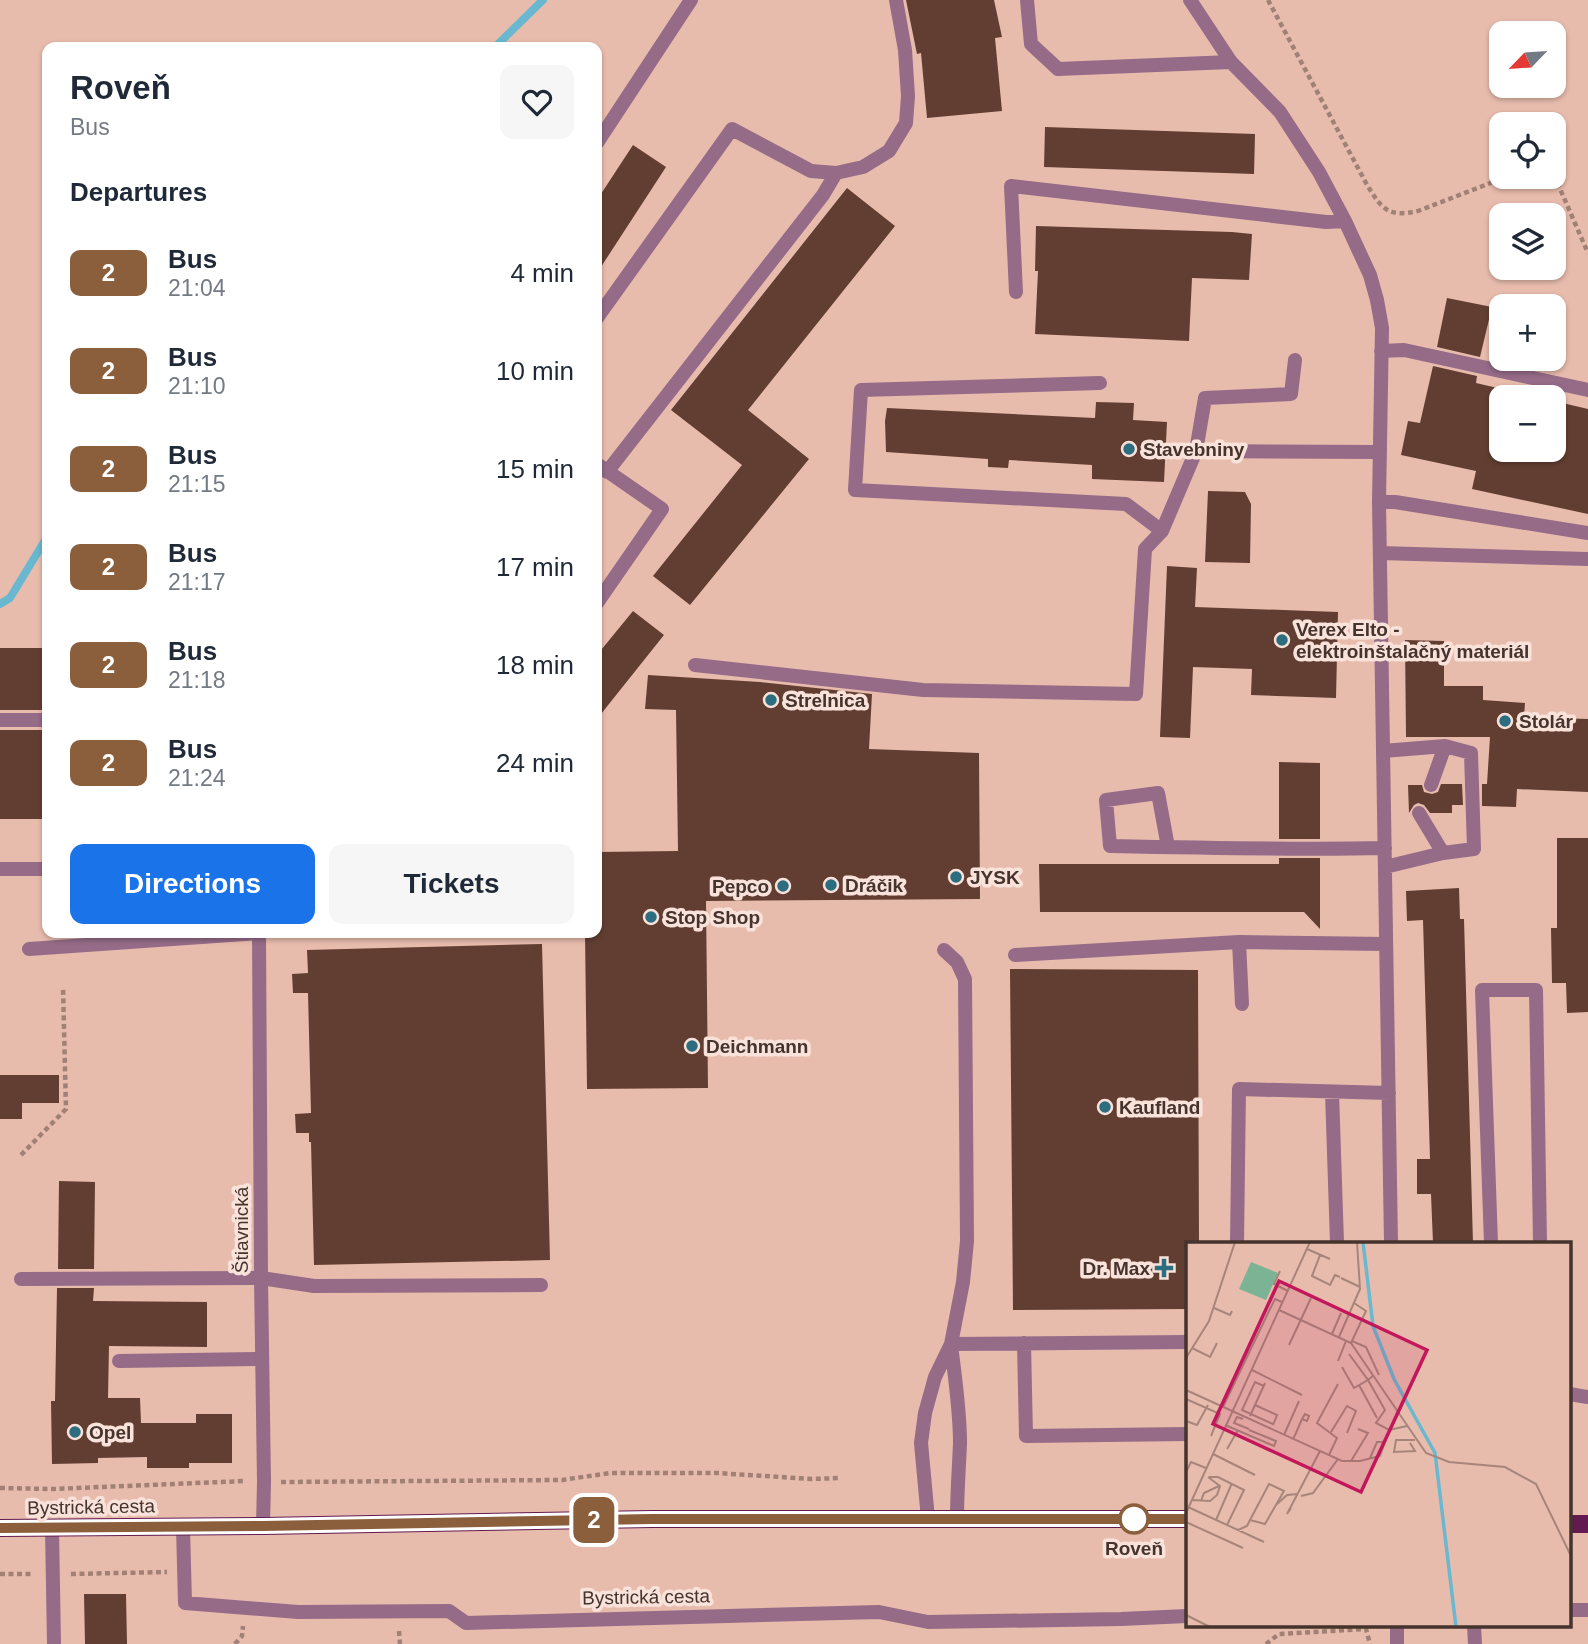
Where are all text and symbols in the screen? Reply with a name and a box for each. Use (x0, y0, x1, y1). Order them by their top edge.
north arrow (1489, 21, 1566, 98)
map controls (1489, 21, 1566, 462)
button: heart (500, 65, 574, 139)
text: Roveň (70, 69, 171, 106)
button: locate (1489, 112, 1566, 189)
text: Bus (70, 114, 110, 140)
text: Departures (70, 177, 207, 207)
button: layers (1489, 203, 1566, 280)
text: Bus (168, 244, 217, 274)
text: 4 min (510, 258, 574, 288)
text: 2 (102, 259, 115, 286)
text: 21:04 (168, 275, 226, 301)
button: + (1489, 294, 1566, 371)
text: Bus (168, 342, 217, 372)
text: 10 min (496, 356, 574, 386)
text: 2 (102, 357, 115, 384)
text: 21:10 (168, 373, 226, 399)
button: − (1489, 385, 1566, 462)
place label: Stavebniny (1143, 439, 1245, 460)
text: Bus (168, 440, 217, 470)
marker: Stavebniny (1121, 441, 1137, 457)
text: 15 min (496, 454, 574, 484)
text: 2 (102, 455, 115, 482)
text: 21:15 (168, 471, 226, 497)
text: Bus (168, 538, 217, 568)
text: 17 min (496, 552, 574, 582)
text: 2 (102, 553, 115, 580)
text: 21:17 (168, 569, 226, 595)
place label: Verex Elto - elektroinštalačný materiál (1296, 619, 1529, 662)
marker: Verex Elto - elektroinštalačný materiál (1274, 632, 1290, 648)
text: Bus (168, 636, 217, 666)
text: 18 min (496, 650, 574, 680)
text: 2 (102, 651, 115, 678)
text: 21:18 (168, 667, 226, 693)
place label: Strelnica (785, 690, 866, 711)
marker: Strelnica (763, 692, 779, 708)
place label: Stolár (1519, 711, 1573, 732)
marker: Stolár (1497, 713, 1513, 729)
text: Bus (168, 734, 217, 764)
text: 24 min (496, 748, 574, 778)
text: 2 (102, 749, 115, 776)
text: 21:24 (168, 765, 226, 791)
button: Directions (70, 844, 315, 924)
button: Tickets (329, 844, 574, 924)
place label: JYSK (970, 867, 1020, 888)
marker: JYSK (948, 869, 964, 885)
place label: Dráčik (845, 875, 904, 896)
place label: Pepco (712, 876, 769, 897)
marker: Dráčik (823, 877, 839, 893)
marker: Pepco (775, 878, 791, 894)
place label: Stop Shop (665, 907, 760, 928)
marker: Stop Shop (643, 909, 659, 925)
place label: Deichmann (706, 1036, 808, 1057)
marker: Deichmann (684, 1038, 700, 1054)
place label: Kaufland (1119, 1097, 1200, 1118)
marker: Kaufland (1097, 1099, 1113, 1115)
street label: Štiavnická (231, 1186, 252, 1273)
inset map (1186, 1242, 1570, 1626)
place label: Dr. Max (1082, 1258, 1150, 1279)
marker: Dr. Max (1156, 1260, 1172, 1276)
place label: Opel (89, 1422, 131, 1443)
marker: Opel (67, 1424, 83, 1440)
street label: Bystrická cesta (27, 1495, 155, 1519)
line badge: 2 (571, 1497, 617, 1543)
marker: Roveň (1119, 1504, 1149, 1534)
text: 2 (587, 1506, 601, 1533)
place label: Roveň (1105, 1538, 1163, 1559)
street label: Bystrická cesta (582, 1585, 710, 1609)

